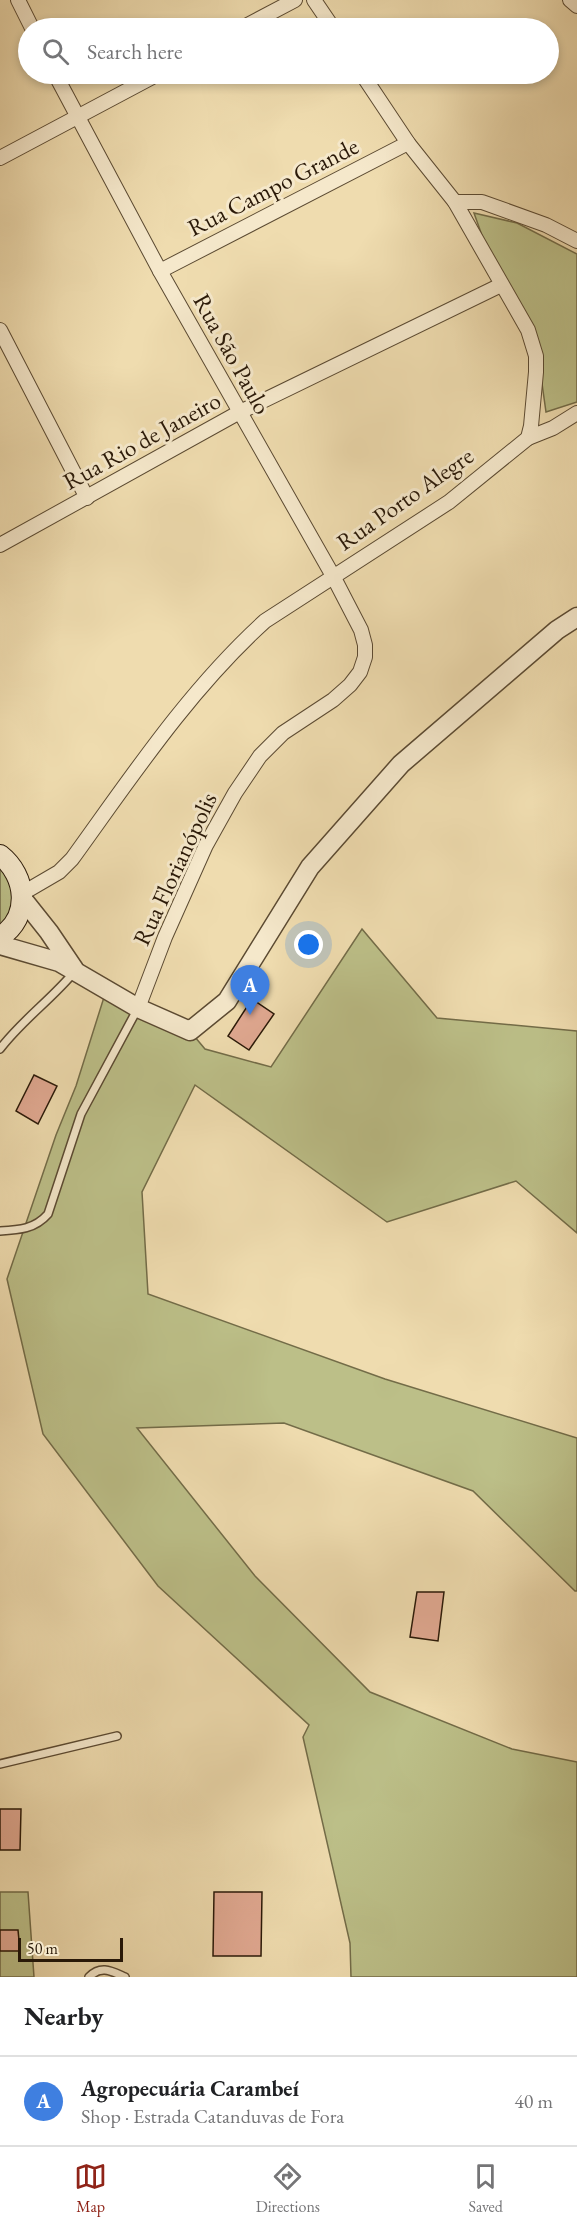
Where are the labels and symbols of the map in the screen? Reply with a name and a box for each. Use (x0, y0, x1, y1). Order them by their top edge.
street label: Rua Campo Grande (182, 130, 363, 243)
street label: Rua São Paulo (187, 288, 278, 420)
street label: Rua Rio de Janeiro (57, 384, 226, 497)
street label: Rua Porto Alegre (330, 440, 479, 557)
street label: Rua Florianópolis (126, 787, 224, 950)
your location (294, 930, 323, 959)
pin: A (230, 966, 270, 1015)
scale bar (18, 1935, 123, 1962)

